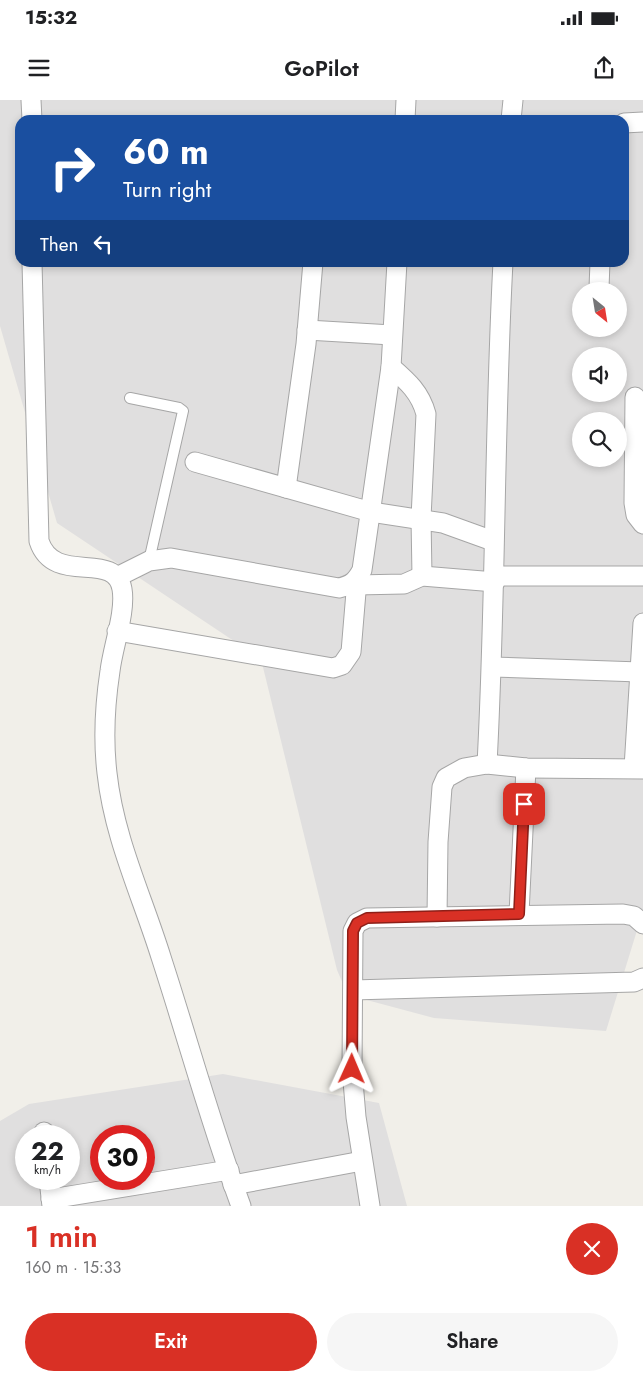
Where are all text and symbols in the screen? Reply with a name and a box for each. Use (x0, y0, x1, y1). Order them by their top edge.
text: 15:32 (25, 4, 77, 31)
text: GoPilot (284, 52, 359, 84)
icon: menu (25, 54, 53, 82)
icon: share (590, 54, 618, 82)
text: 60 m (123, 127, 209, 177)
icon: right (40, 135, 105, 200)
text: Turn right (123, 173, 211, 205)
icon: left (89, 230, 117, 258)
text: Then (40, 231, 79, 258)
north arrow (572, 282, 628, 338)
map controls (572, 282, 627, 467)
button: sound (572, 347, 627, 402)
button: search (572, 412, 627, 467)
pin (503, 783, 545, 825)
icon: arrive (510, 790, 538, 818)
position arrow (325, 1042, 377, 1094)
speed limit sign: 30 (90, 1125, 155, 1190)
text: 22 (31, 1133, 64, 1169)
text: km/h (34, 1161, 61, 1179)
text: 1 min (25, 1215, 98, 1258)
button: close (566, 1223, 618, 1275)
text: 160 m · 15:33 (25, 1256, 121, 1279)
button: Exit (25, 1313, 317, 1371)
button: Share (327, 1313, 618, 1371)

